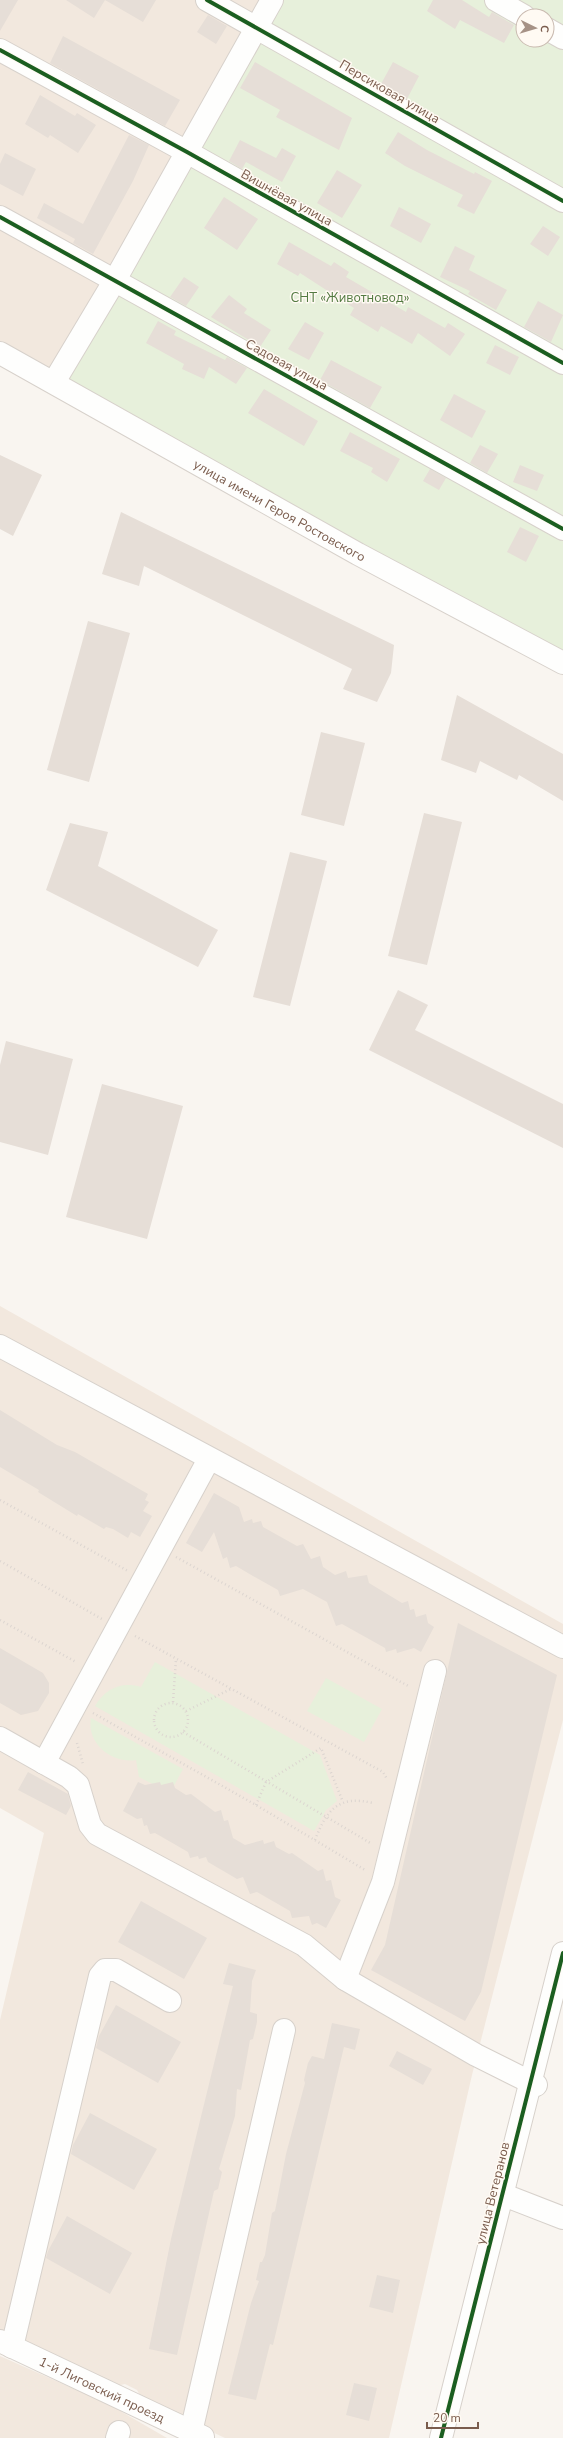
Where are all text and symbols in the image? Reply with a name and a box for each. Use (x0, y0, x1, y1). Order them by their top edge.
north arrow (515, 8, 555, 48)
text: С (537, 24, 552, 34)
street label: Персиковая улица (336, 56, 443, 128)
street label: Вишнёвая улица (237, 165, 336, 231)
park label: СНТ «Животновод» (291, 289, 409, 307)
street label: Садовая улица (242, 335, 331, 395)
street label: улица имени Героя Ростовского (190, 456, 369, 566)
street label: улица Ветеранов (472, 2140, 514, 2246)
street label: 1-й Лиговский проезд (36, 2353, 168, 2428)
scale bar (427, 2404, 478, 2430)
text: 20 m (433, 2410, 461, 2426)

